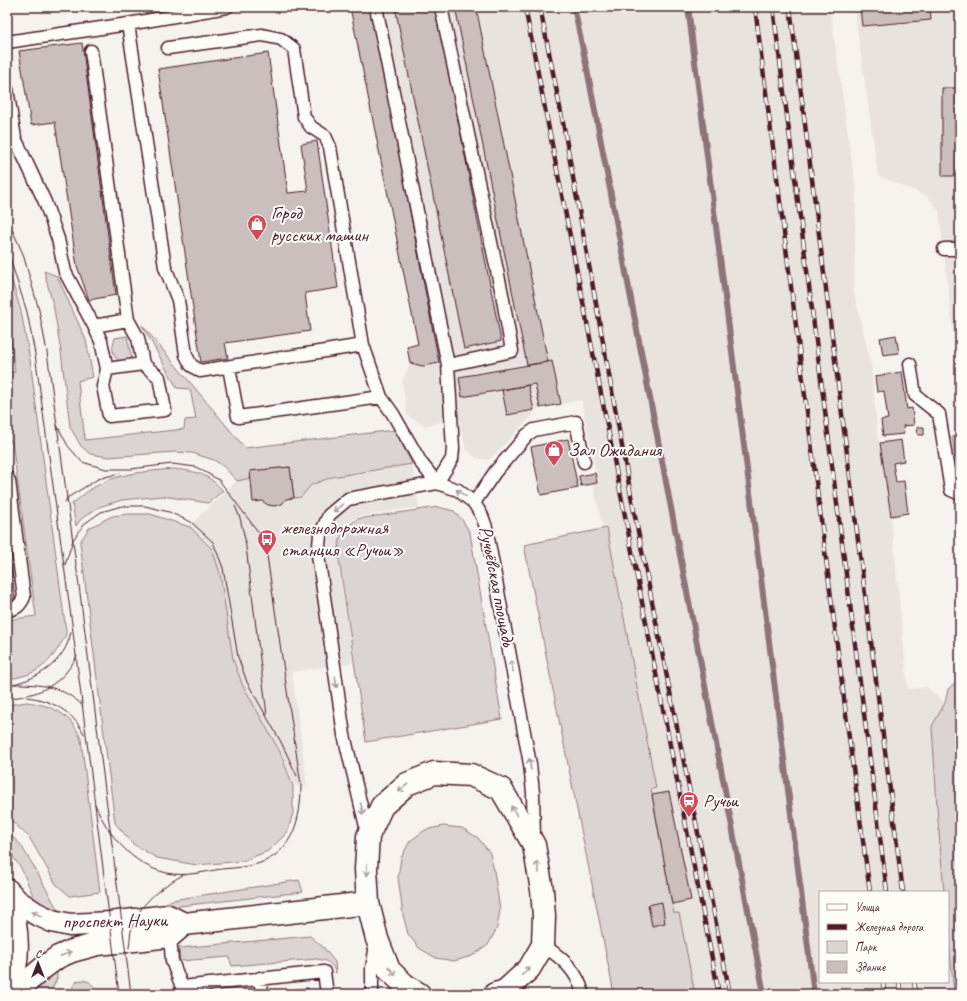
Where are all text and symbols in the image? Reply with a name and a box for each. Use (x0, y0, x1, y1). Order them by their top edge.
place label: Город русских машин (271, 201, 369, 247)
shop icon: Город русских машин (246, 213, 268, 241)
place label: Зал Ожидания (568, 438, 663, 462)
shop icon: Зал Ожидания (543, 439, 565, 467)
one-way arrow (455, 489, 466, 497)
one-way arrow (332, 503, 343, 512)
place label: железнодорожная станция «Ручьи» (281, 516, 404, 562)
street label: Ручьёвская площадь (474, 524, 521, 650)
bus stop icon: железнодорожная станция «Ручьи» (256, 528, 278, 556)
one-way arrow (508, 660, 516, 673)
one-way arrow (333, 675, 341, 688)
one-way arrow (526, 758, 534, 771)
one-way arrow (398, 783, 409, 792)
place label: Ручьи (703, 789, 740, 813)
station icon: Ручьи (678, 790, 700, 818)
one-way arrow (358, 802, 366, 815)
one-way arrow (510, 806, 518, 817)
one-way arrow (534, 861, 542, 874)
one-way arrow (363, 863, 371, 876)
legend (819, 891, 949, 983)
text: Улица (855, 899, 880, 915)
street label: проспект Науки (63, 908, 169, 934)
one-way arrow (32, 910, 44, 917)
text: Железная дорога (855, 919, 924, 935)
text: Парк (855, 939, 878, 955)
north arrow (18, 943, 58, 983)
text: С (35, 946, 42, 960)
one-way arrow (60, 949, 72, 957)
text: Здание (855, 959, 886, 975)
one-way arrow (388, 966, 396, 977)
one-way arrow (521, 966, 531, 976)

